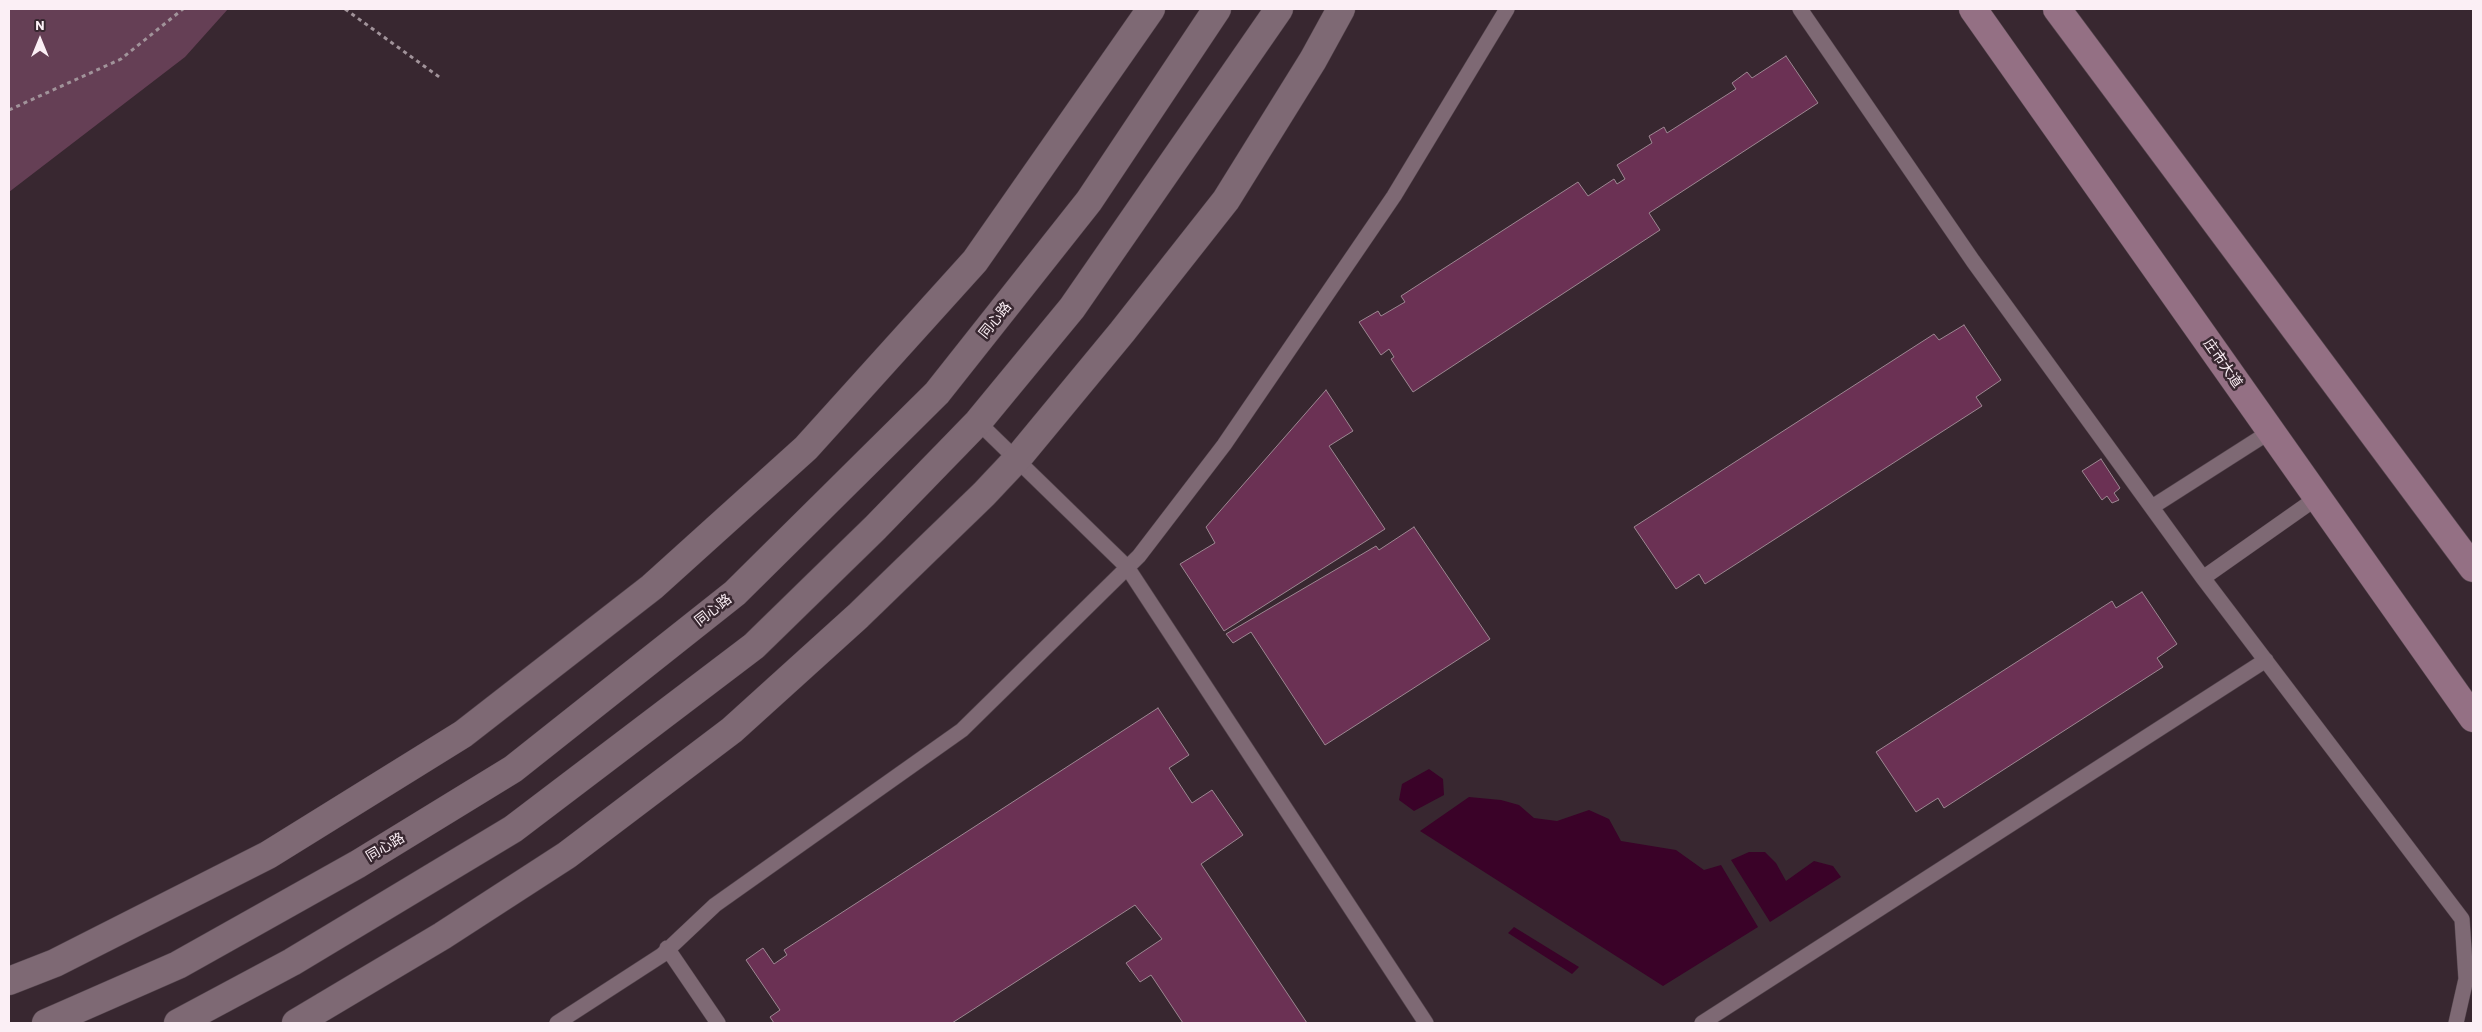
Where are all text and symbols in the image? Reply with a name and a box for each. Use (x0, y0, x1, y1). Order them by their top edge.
north arrow (15, 15, 65, 65)
text: N (35, 16, 45, 33)
street label: 同心路 (975, 298, 1015, 342)
street label: 庄市大道 (2200, 335, 2246, 391)
street label: 同心路 (691, 590, 735, 630)
street label: 同心路 (363, 829, 407, 865)

